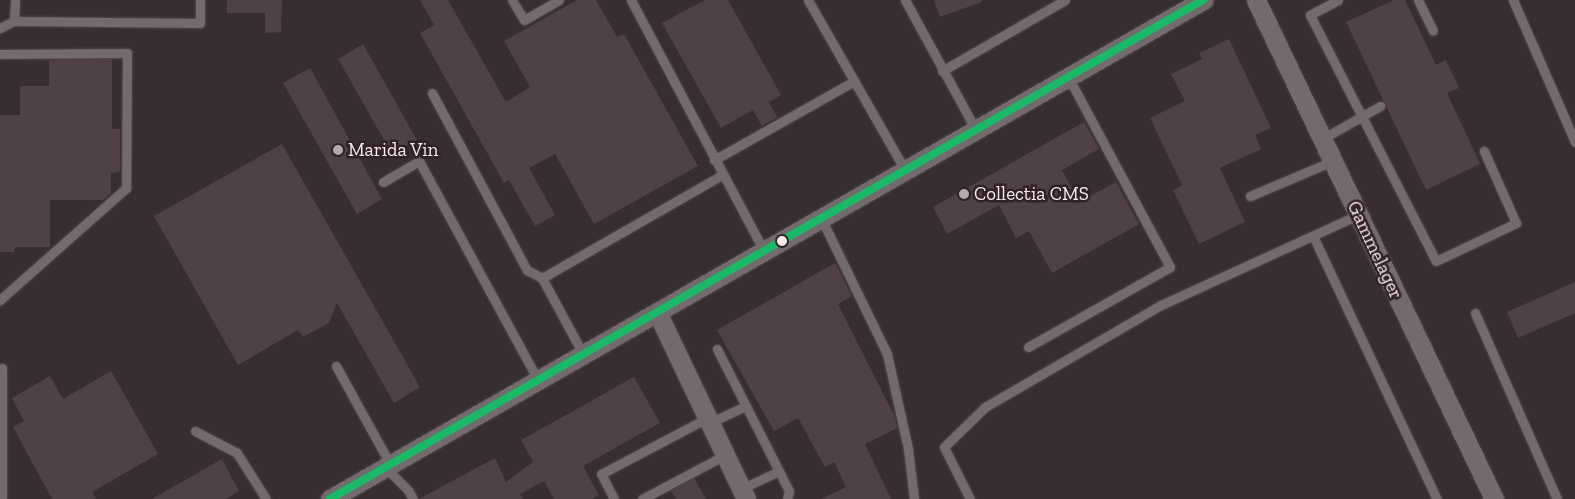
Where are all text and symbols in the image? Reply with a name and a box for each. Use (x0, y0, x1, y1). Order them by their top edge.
place label: Marida Vin (348, 139, 439, 161)
marker: Marida Vin (332, 144, 344, 156)
place label: Collectia CMS (974, 183, 1089, 205)
marker: Collectia CMS (958, 188, 970, 200)
street label: Gammelager (1342, 197, 1408, 303)
unlabelled marker (777, 236, 787, 246)

